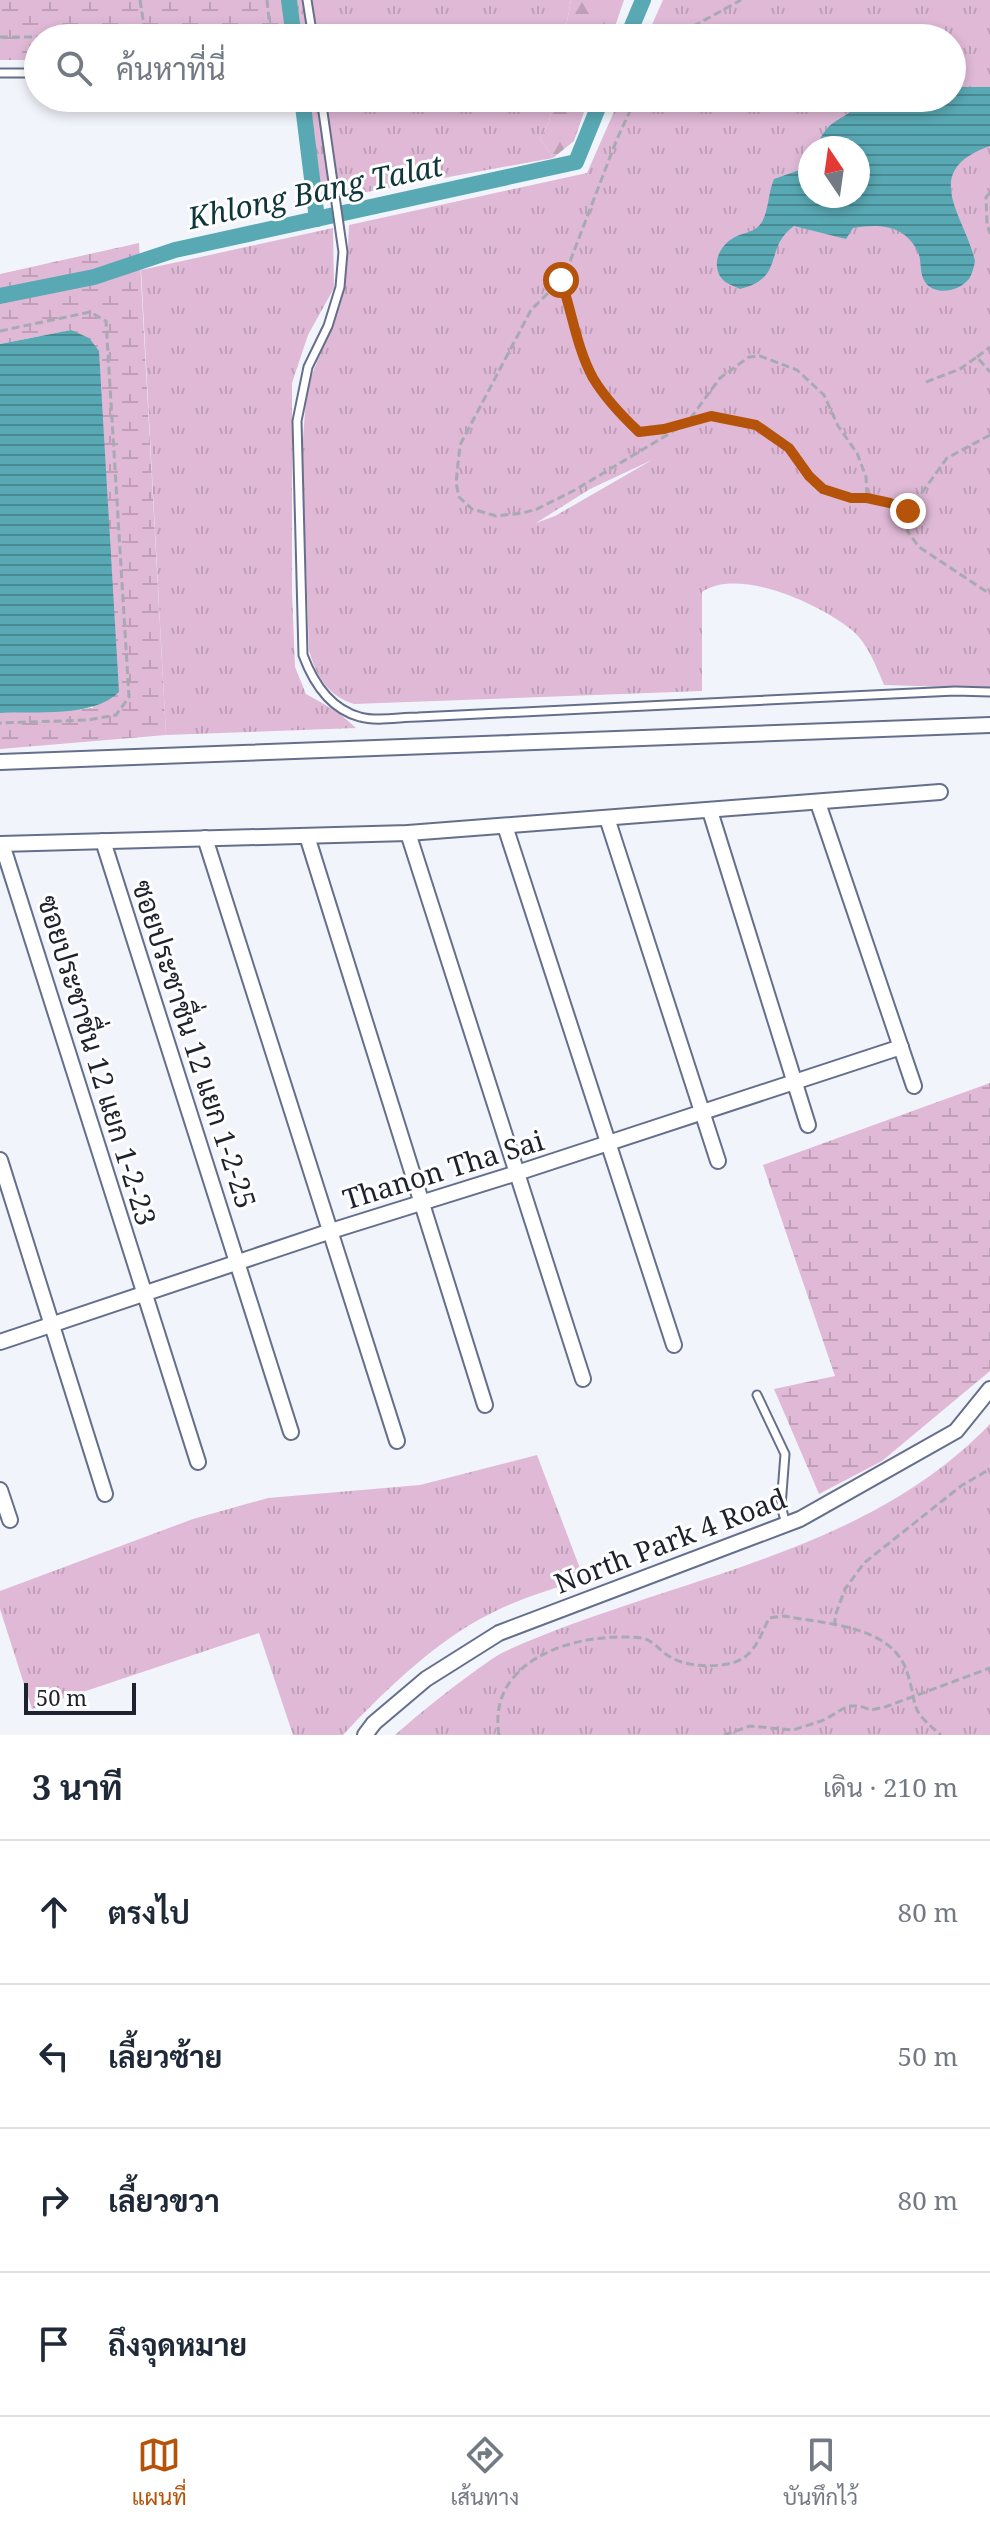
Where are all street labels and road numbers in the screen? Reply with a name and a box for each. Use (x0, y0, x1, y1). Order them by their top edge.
street label: ซอยประชาชื่น 12 แยก 1-2-25 (124, 874, 270, 1213)
street label: ซอยประชาชื่น 12 แยก 1-2-23 (30, 889, 170, 1230)
street label: Thanon Tha Sai (338, 1120, 548, 1218)
street label: North Park 4 Road (549, 1478, 791, 1602)

